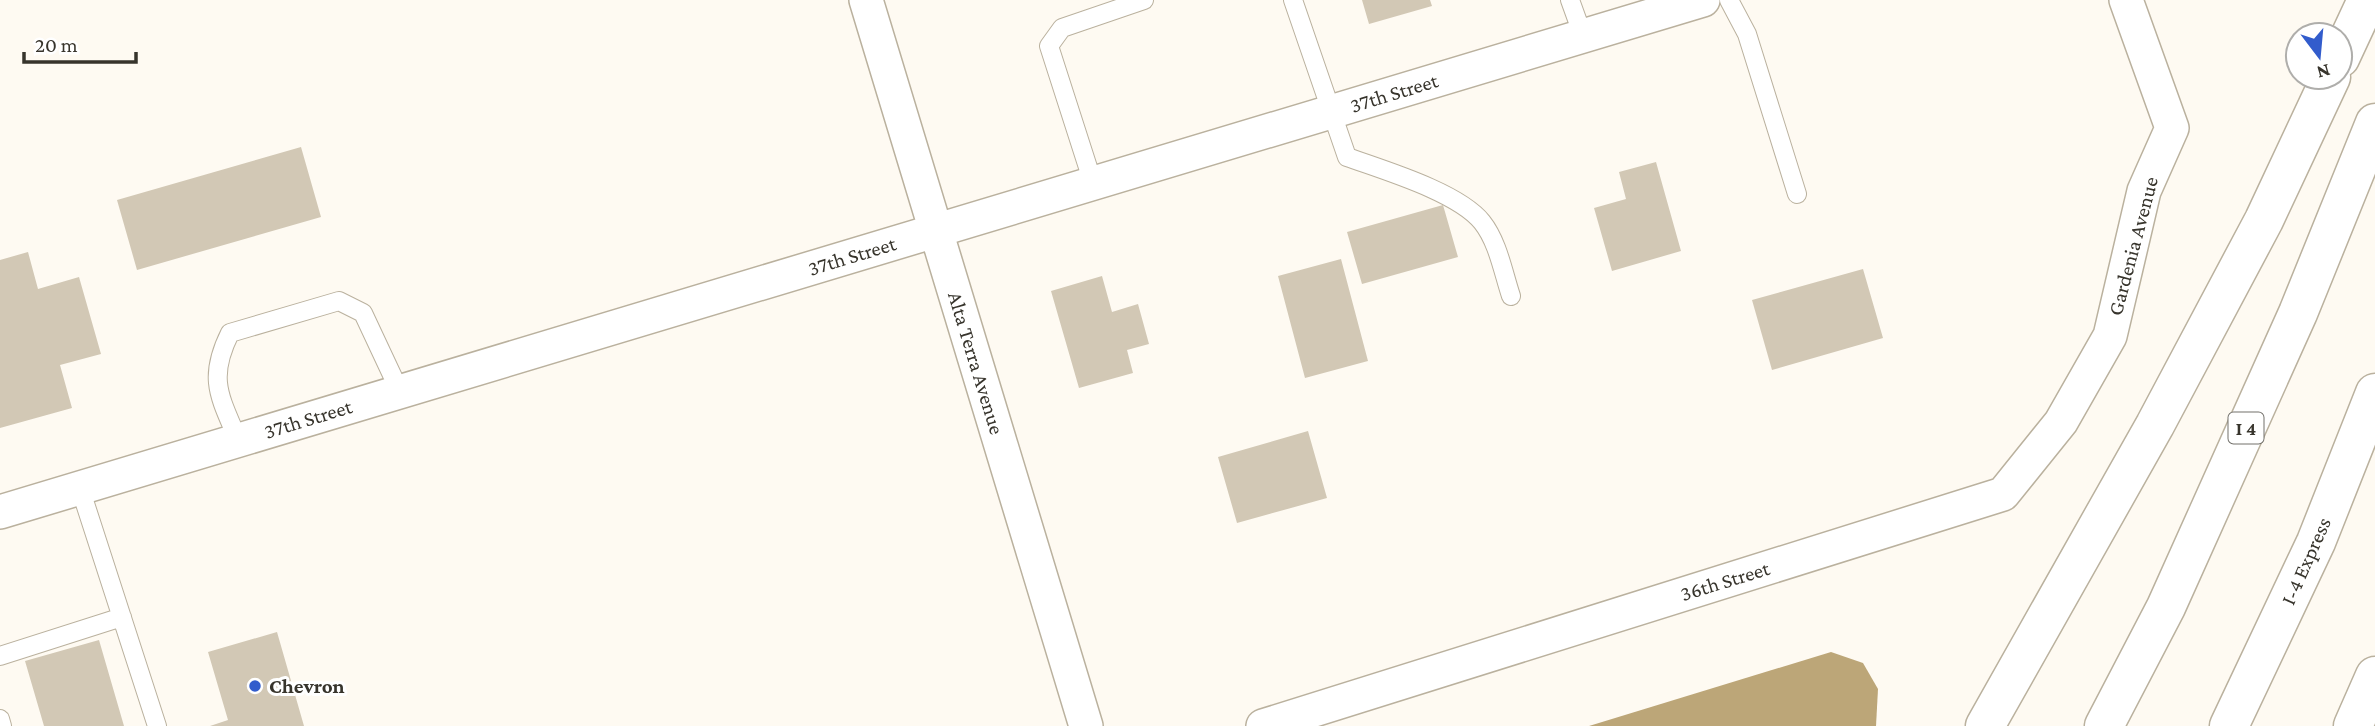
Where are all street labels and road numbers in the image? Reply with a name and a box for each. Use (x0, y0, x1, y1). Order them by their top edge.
street label: 37th Street (1347, 68, 1442, 118)
street label: Gardenia Avenue (2103, 174, 2163, 318)
street label: 37th Street (805, 231, 900, 281)
street label: Alta Terra Avenue (943, 289, 1009, 437)
street label: 37th Street (261, 394, 356, 444)
road number: I 4 (2228, 412, 2264, 444)
street label: I-4 Express (2276, 513, 2336, 609)
street label: 36th Street (1678, 556, 1773, 606)

